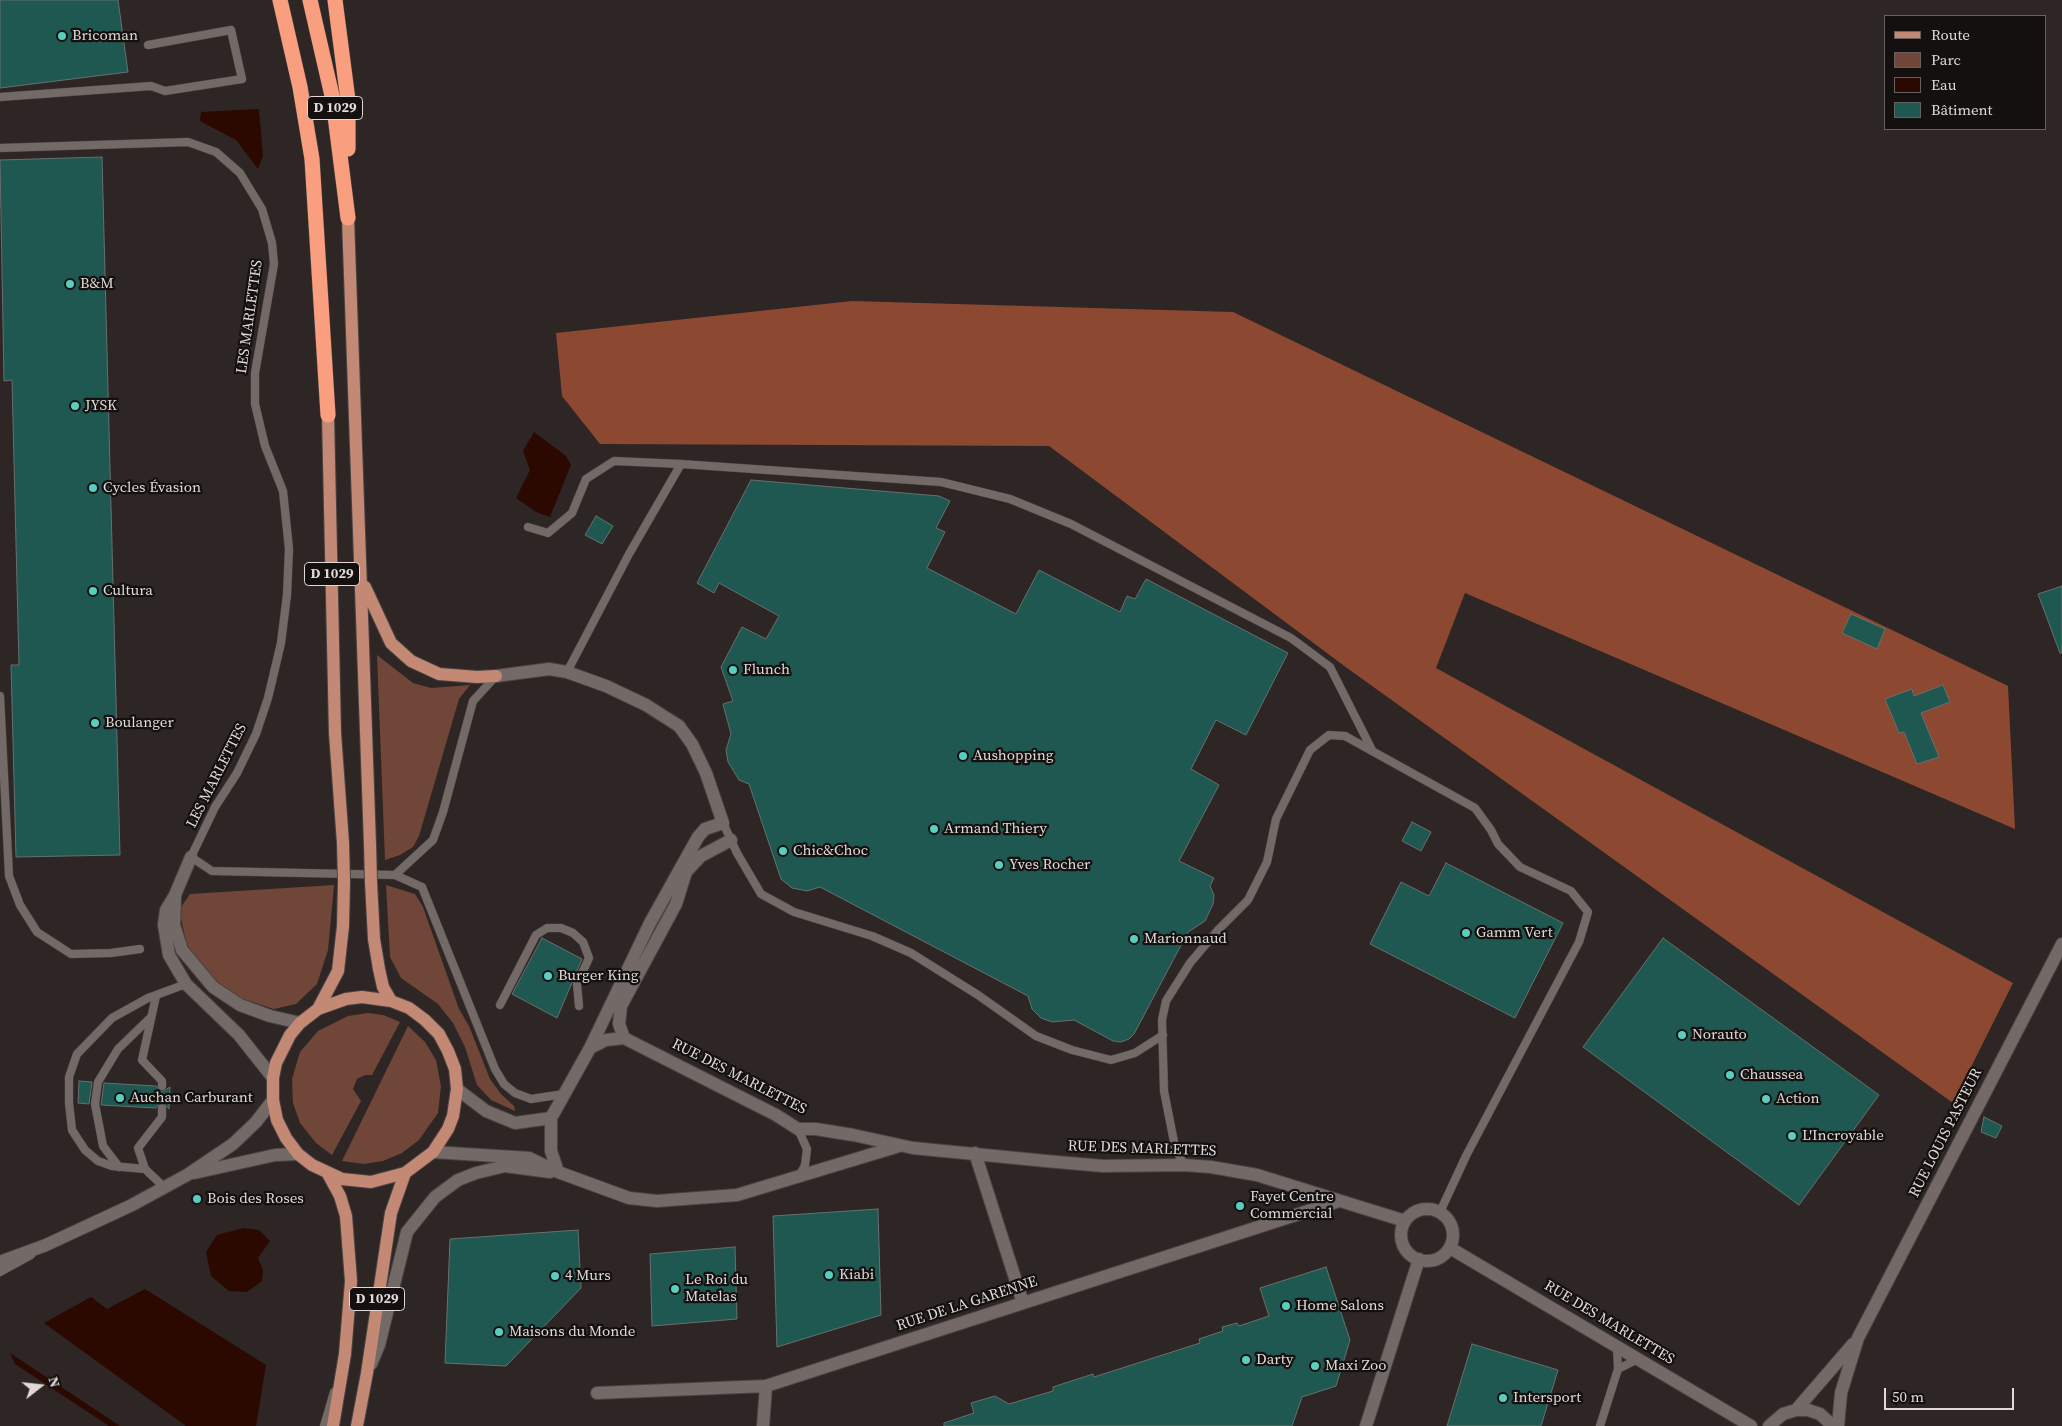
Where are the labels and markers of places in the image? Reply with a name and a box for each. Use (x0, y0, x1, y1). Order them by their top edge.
place label: Bricoman (72, 27, 138, 45)
marker: Bricoman (56, 30, 68, 42)
place label: B&M (80, 275, 114, 293)
marker: B&M (64, 278, 76, 290)
place label: JYSK (85, 397, 117, 415)
marker: JYSK (69, 400, 81, 412)
place label: Cycles Évasion (103, 479, 201, 497)
marker: Cycles Évasion (87, 482, 99, 494)
place label: Cultura (103, 582, 153, 600)
marker: Cultura (87, 585, 99, 597)
place label: Flunch (743, 661, 790, 679)
marker: Flunch (727, 664, 739, 676)
place label: Boulanger (105, 714, 174, 732)
marker: Boulanger (89, 717, 101, 729)
place label: Aushopping (973, 747, 1054, 765)
marker: Aushopping (957, 750, 969, 762)
place label: Armand Thiery (944, 820, 1047, 838)
marker: Armand Thiery (928, 823, 940, 835)
place label: Chic&Choc (793, 842, 868, 860)
marker: Chic&Choc (777, 845, 789, 857)
place label: Yves Rocher (1009, 856, 1090, 874)
marker: Yves Rocher (993, 859, 1005, 871)
place label: Gamm Vert (1476, 924, 1553, 942)
marker: Gamm Vert (1460, 927, 1472, 939)
place label: Marionnaud (1144, 930, 1227, 948)
marker: Marionnaud (1128, 933, 1140, 945)
place label: Burger King (558, 967, 639, 985)
marker: Burger King (542, 970, 554, 982)
place label: Norauto (1692, 1026, 1747, 1044)
marker: Norauto (1676, 1029, 1688, 1041)
place label: Chaussea (1740, 1066, 1803, 1084)
marker: Chaussea (1724, 1069, 1736, 1081)
place label: Auchan Carburant (130, 1089, 253, 1107)
place label: Action (1776, 1090, 1820, 1108)
marker: Auchan Carburant (114, 1092, 126, 1104)
marker: Action (1760, 1093, 1772, 1105)
place label: L'Incroyable (1802, 1127, 1884, 1145)
marker: L'Incroyable (1786, 1130, 1798, 1142)
place label: Fayet Centre Commercial (1250, 1188, 1334, 1223)
place label: Bois des Roses (207, 1190, 304, 1208)
marker: Bois des Roses (191, 1193, 203, 1205)
marker: Fayet Centre Commercial (1234, 1200, 1246, 1212)
place label: Kiabi (839, 1266, 874, 1284)
place label: 4 Murs (565, 1267, 611, 1285)
marker: Kiabi (823, 1269, 835, 1281)
marker: 4 Murs (549, 1270, 561, 1282)
place label: Le Roi du Matelas (685, 1271, 748, 1306)
marker: Le Roi du Matelas (669, 1283, 681, 1295)
place label: Home Salons (1296, 1297, 1384, 1315)
marker: Home Salons (1280, 1300, 1292, 1312)
place label: Maisons du Monde (509, 1323, 635, 1341)
marker: Maisons du Monde (493, 1326, 505, 1338)
place label: Darty (1256, 1351, 1293, 1369)
marker: Darty (1240, 1354, 1252, 1366)
place label: Maxi Zoo (1325, 1357, 1386, 1375)
marker: Maxi Zoo (1309, 1360, 1321, 1372)
place label: Intersport (1513, 1389, 1581, 1407)
marker: Intersport (1497, 1392, 1509, 1404)

